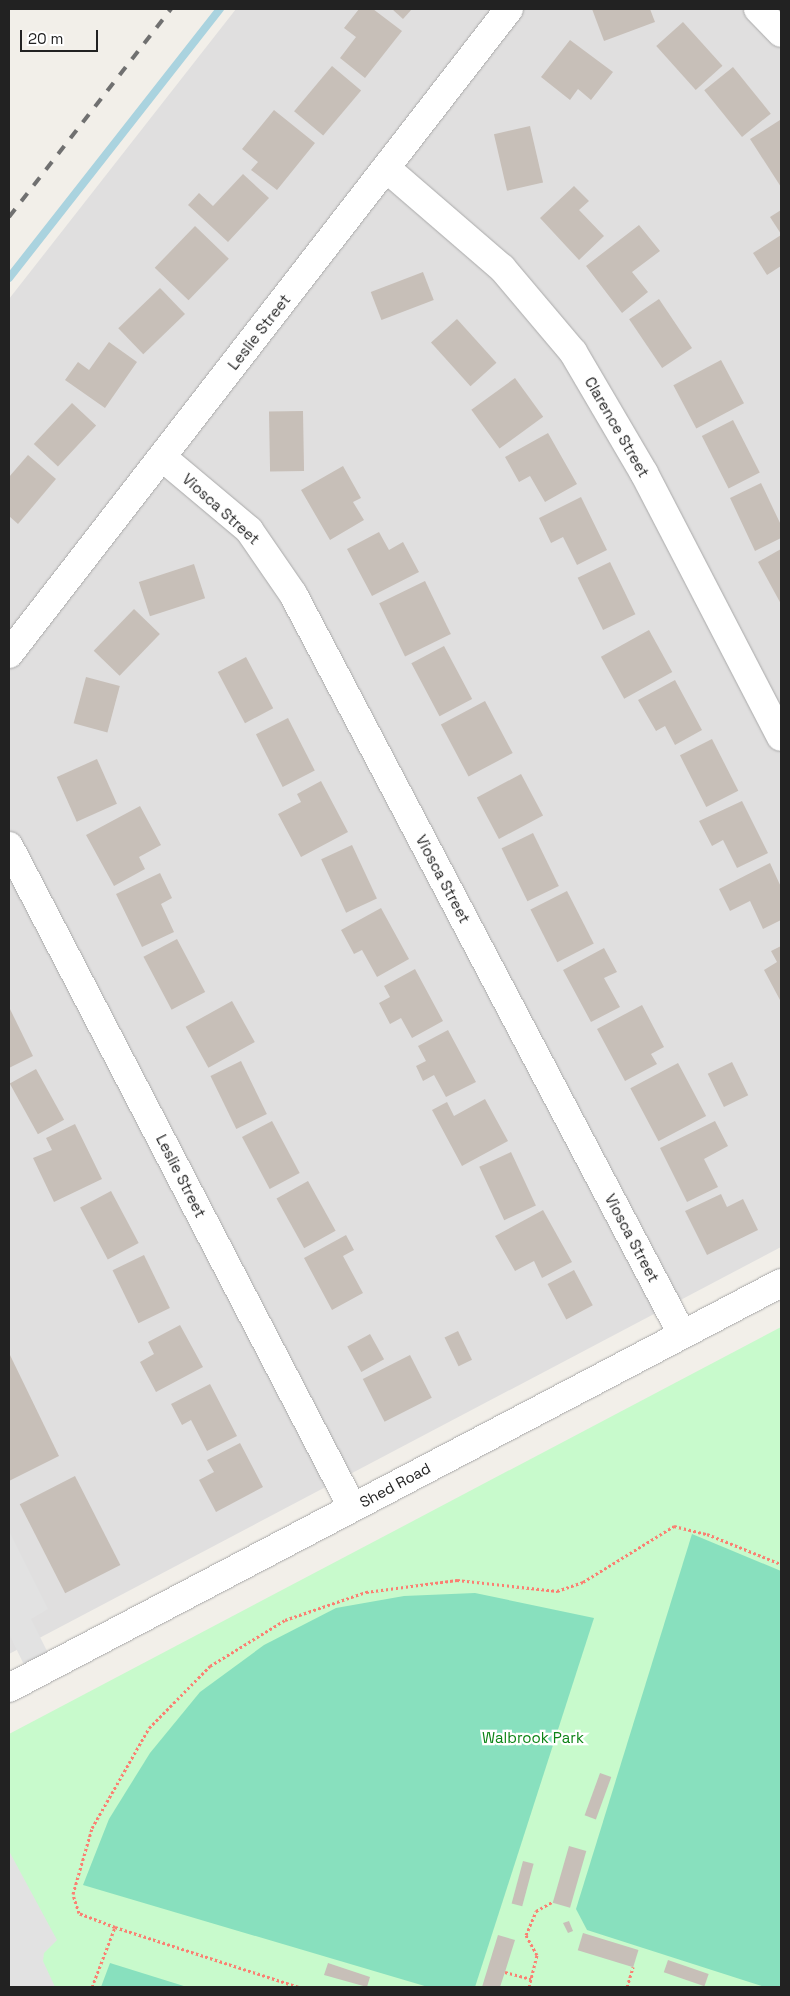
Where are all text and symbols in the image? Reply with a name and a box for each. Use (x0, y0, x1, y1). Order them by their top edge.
scale bar (22, 20, 100, 52)
text: 20 m (28, 29, 63, 48)
street label: Leslie Street (224, 291, 294, 373)
street label: Clarence Street (581, 374, 653, 480)
street label: Viosca Street (179, 470, 263, 548)
street label: Viosca Street (412, 832, 474, 926)
street label: Leslie Street (152, 1131, 210, 1221)
street label: Viosca Street (601, 1191, 663, 1285)
street label: Shed Road (357, 1459, 433, 1511)
park label: Walbrook Park (482, 1729, 584, 1747)

